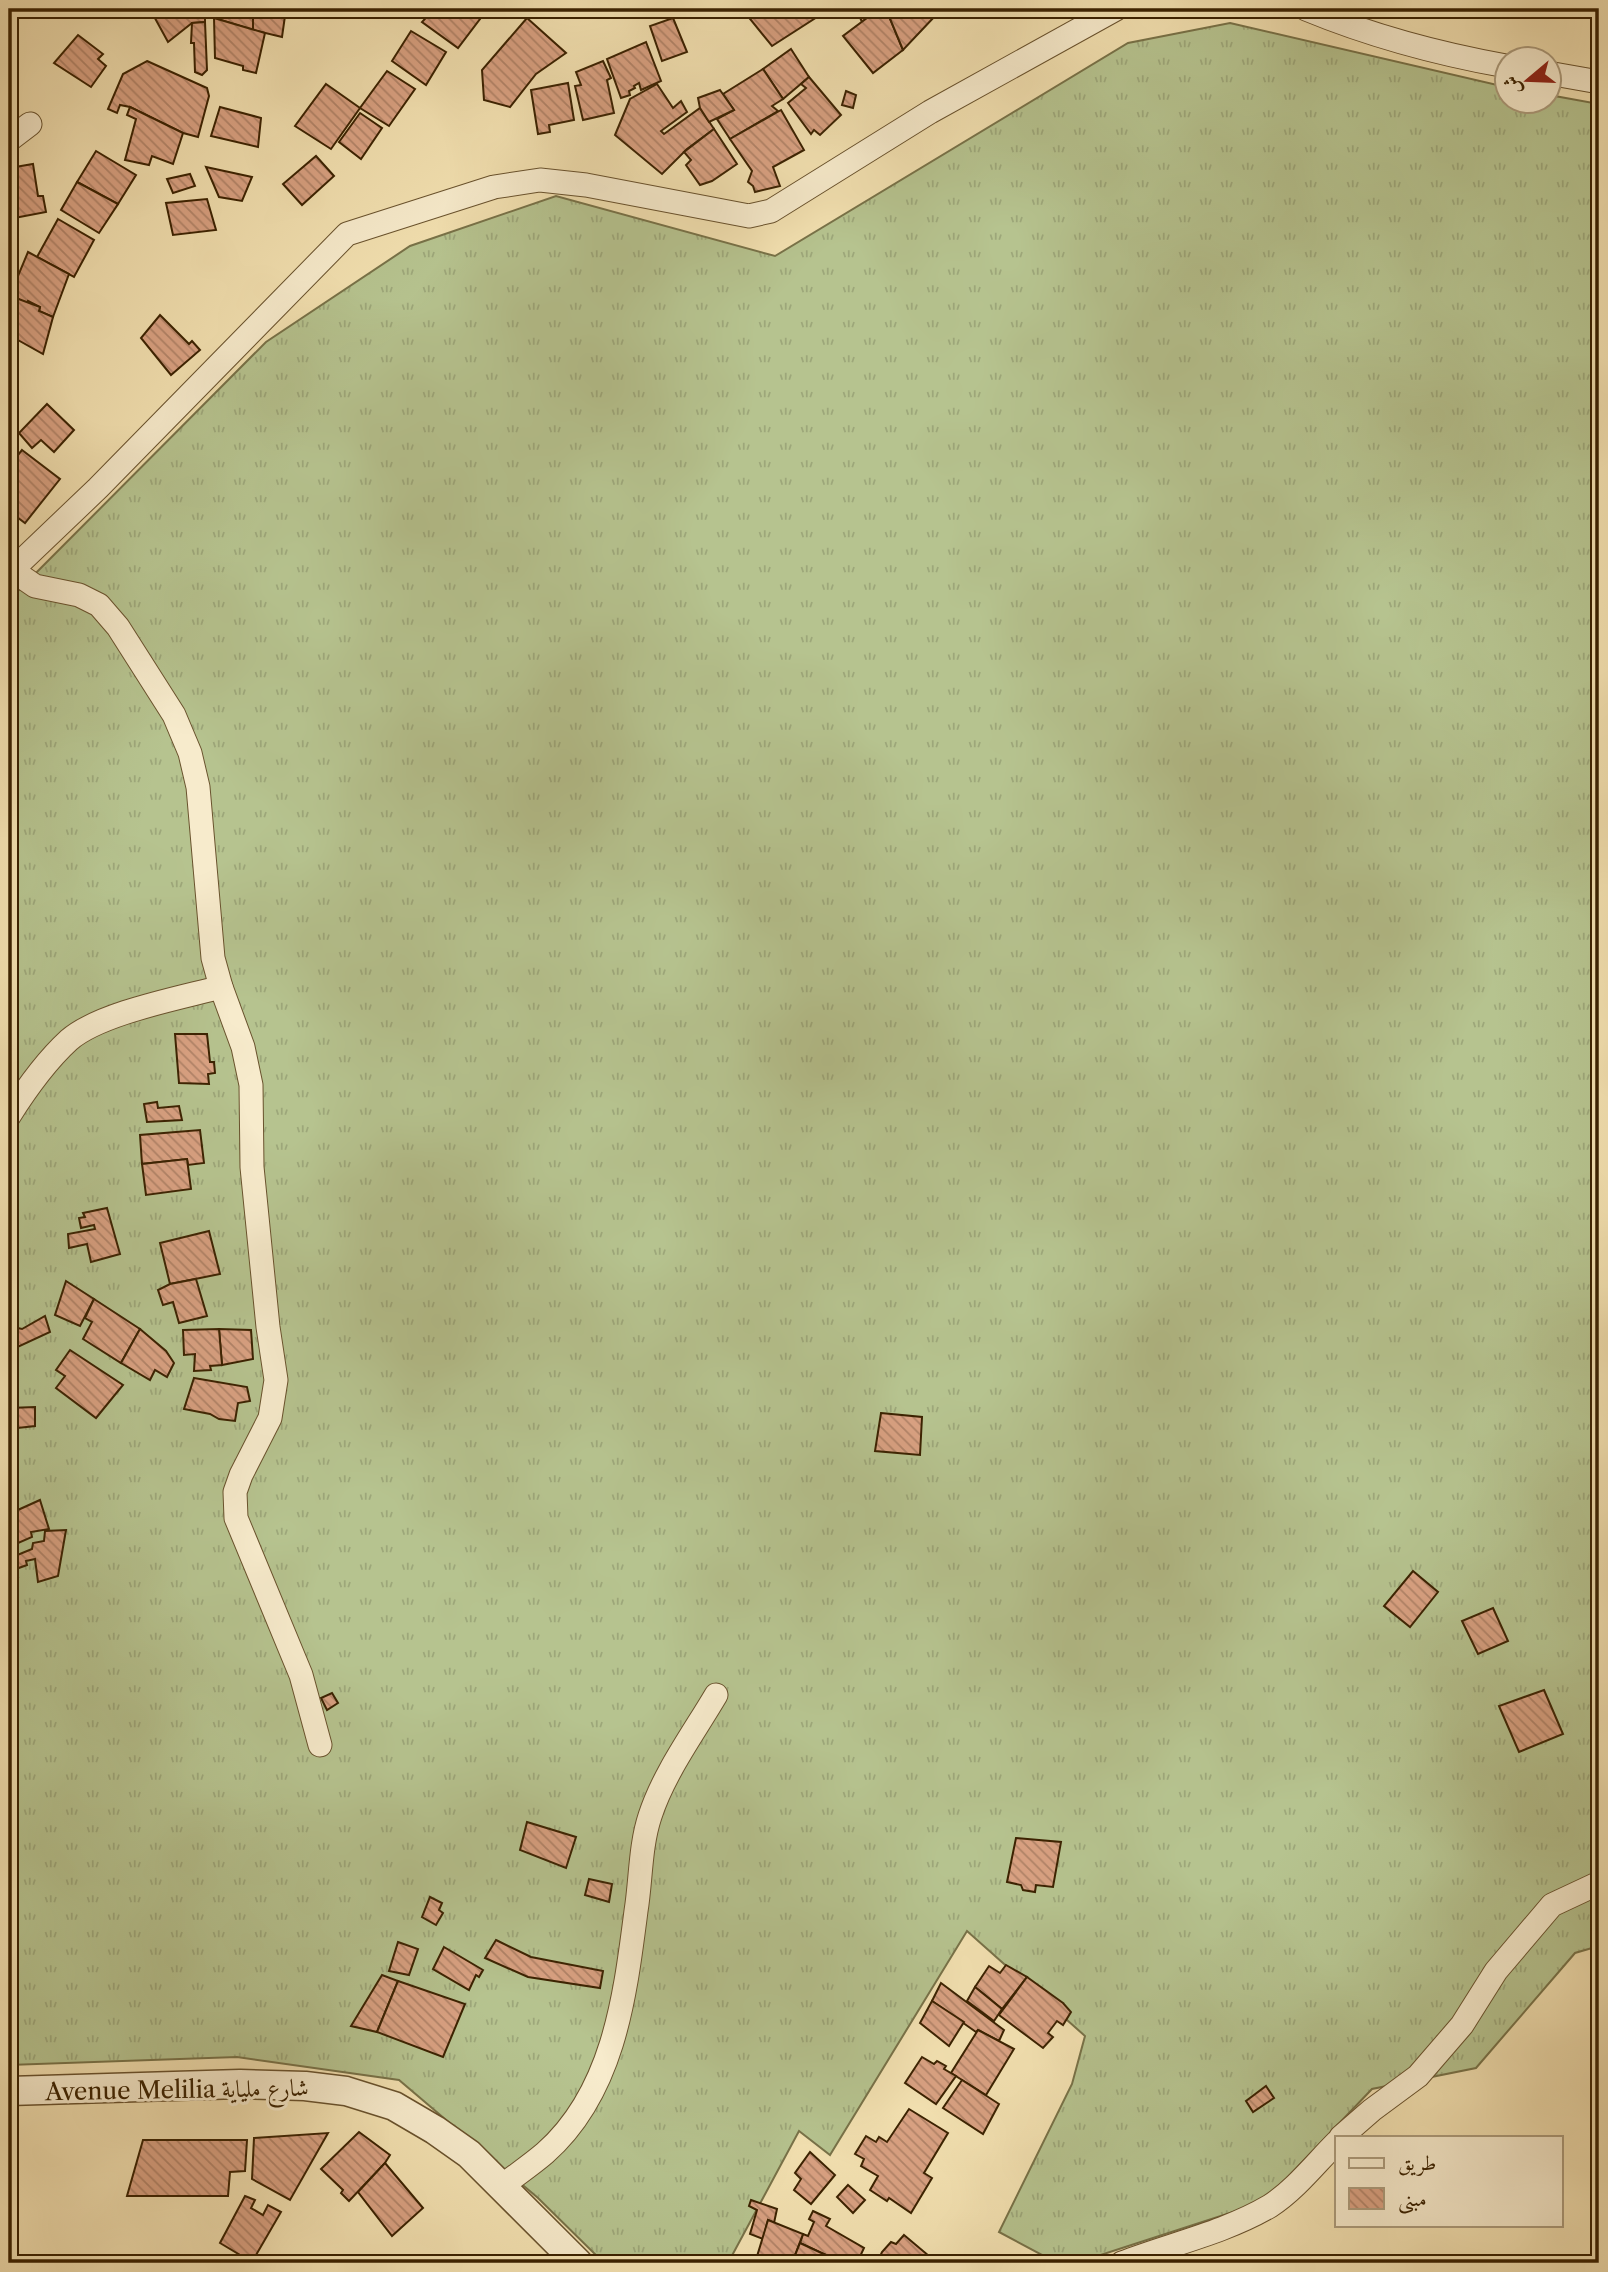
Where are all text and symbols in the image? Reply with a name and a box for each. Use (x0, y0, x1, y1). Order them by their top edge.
north arrow (1492, 46, 1562, 116)
text: ش (1498, 73, 1526, 98)
street label: Avenue Melilia شارع ملياية (44, 2073, 309, 2112)
legend (1335, 2136, 1562, 2226)
text: طريق (1398, 2150, 1436, 2176)
text: مبنى (1398, 2186, 1427, 2214)

